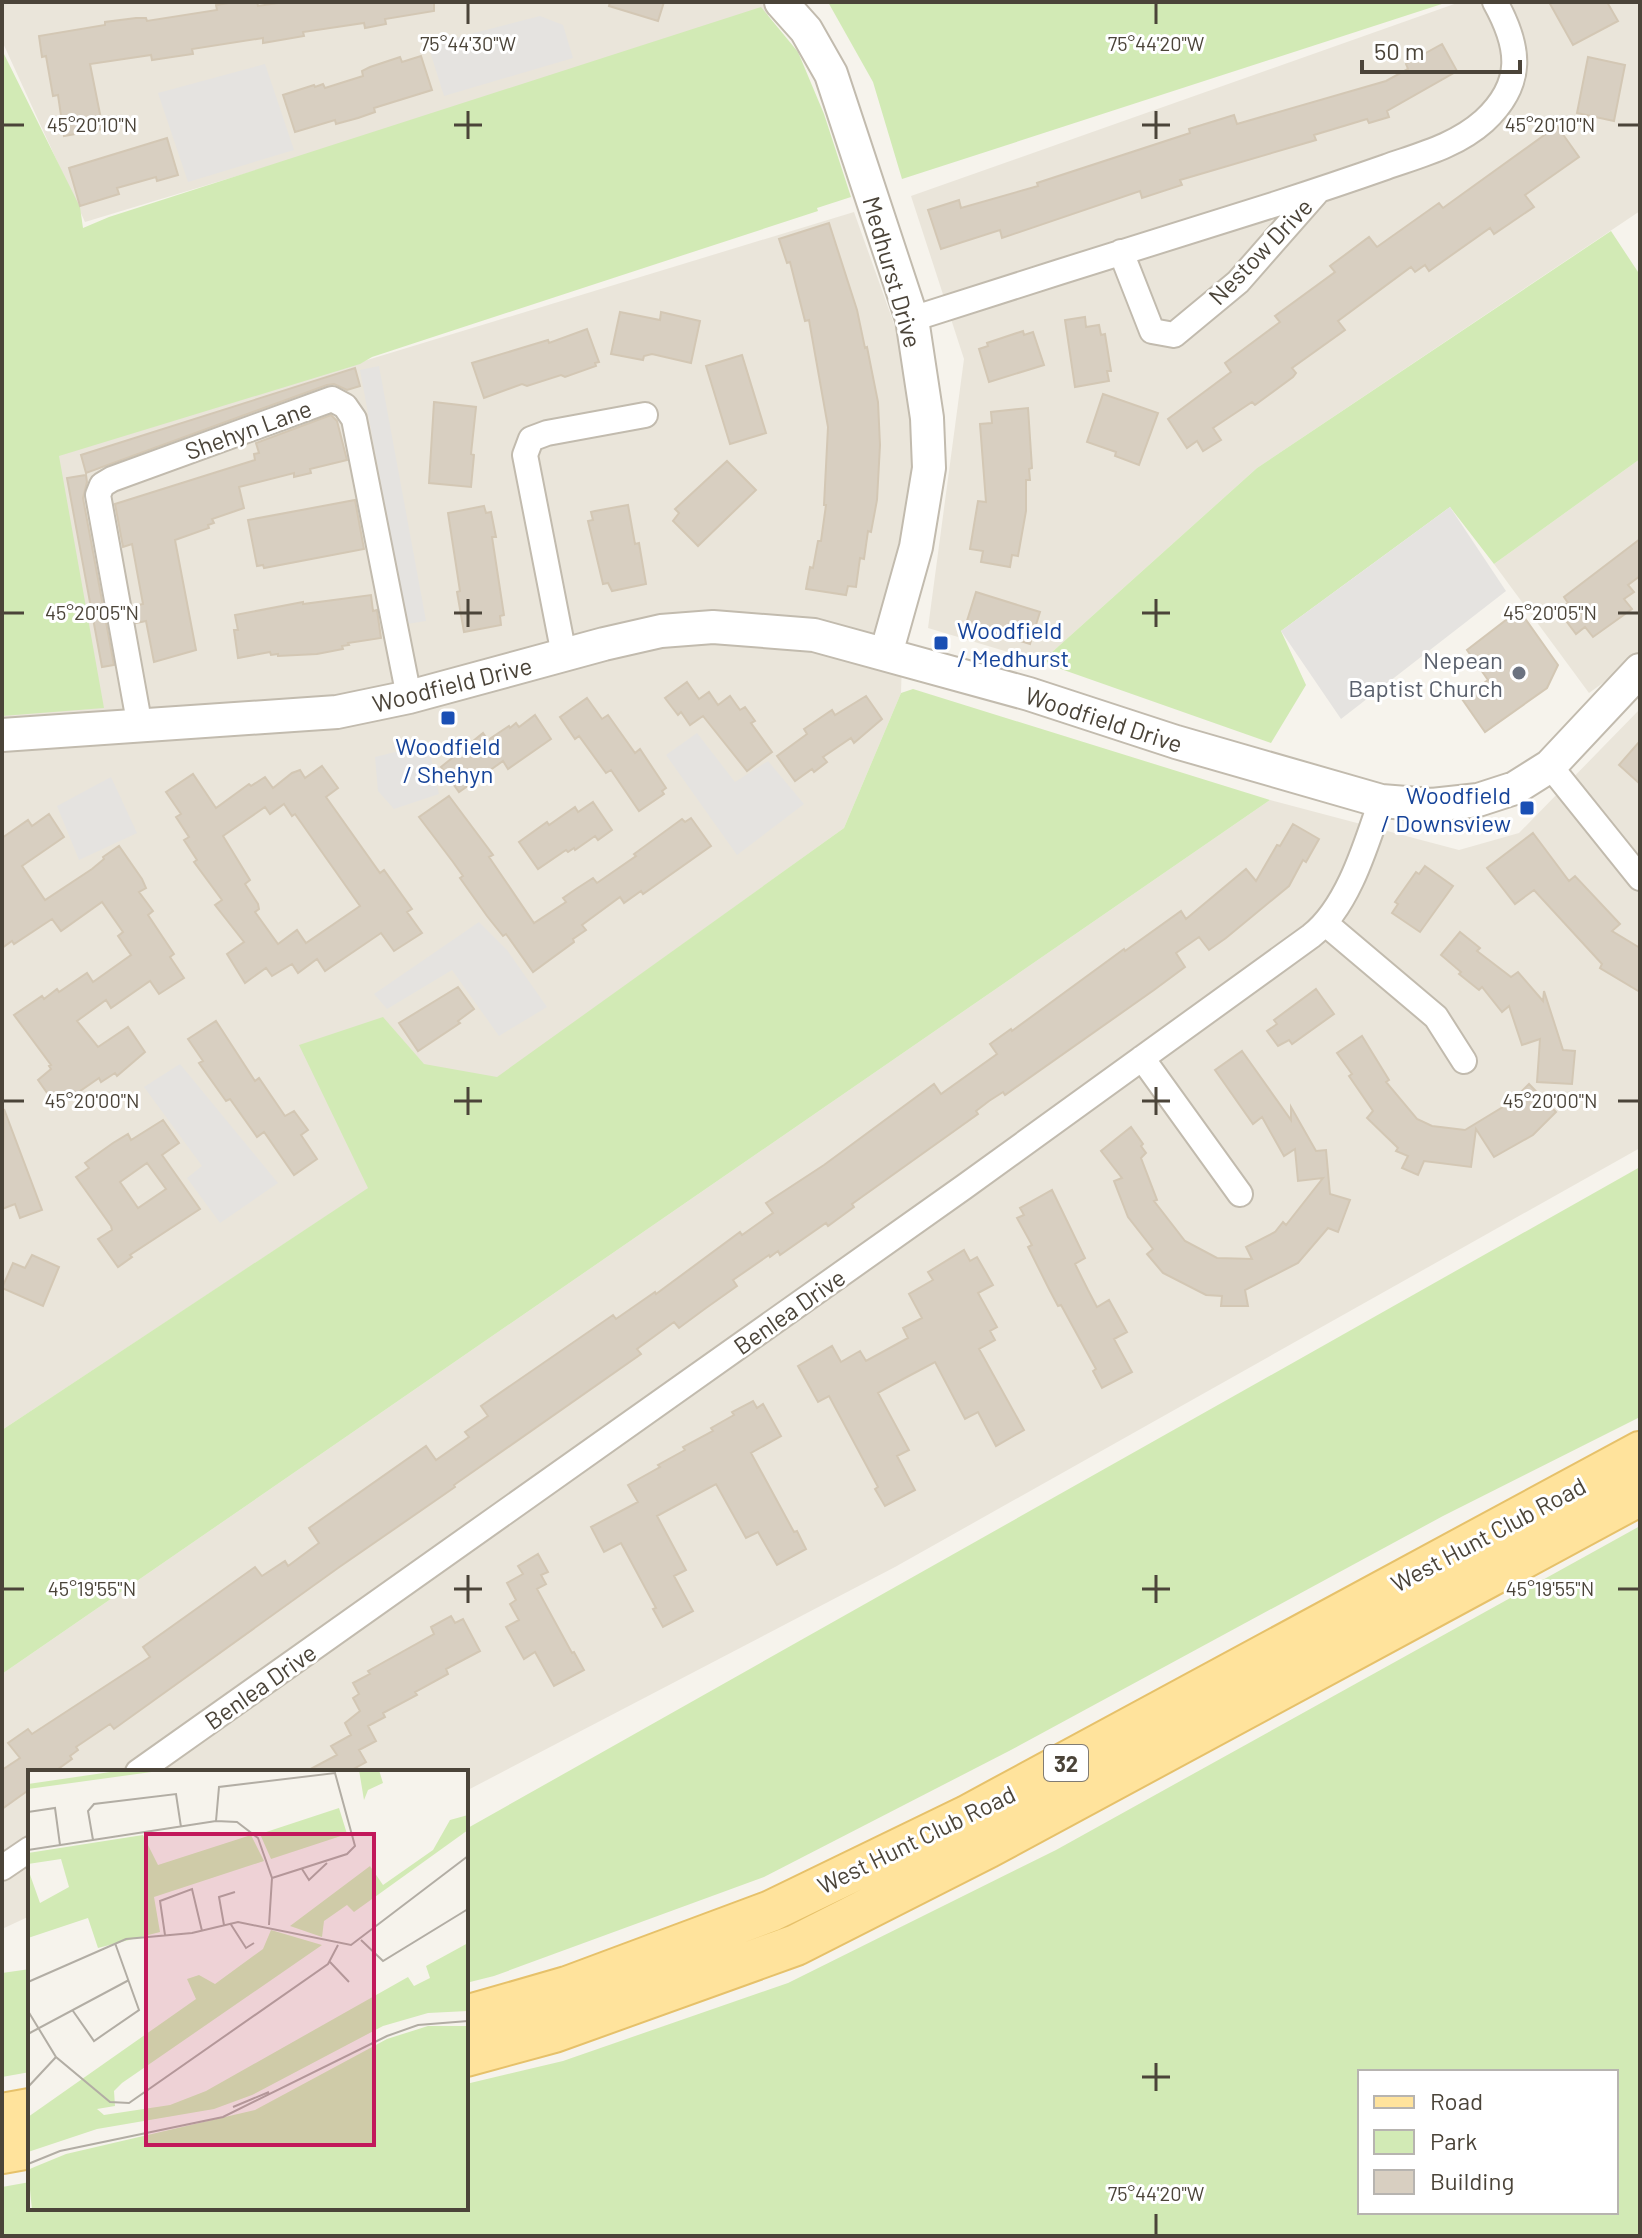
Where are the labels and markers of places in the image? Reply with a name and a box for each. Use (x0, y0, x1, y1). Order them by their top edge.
place label: Woodfield / Medhurst (957, 615, 1069, 672)
marker: Woodfield / Medhurst (932, 634, 950, 652)
place label: Nepean Baptist Church (1348, 645, 1503, 702)
marker: Nepean Baptist Church (1510, 664, 1528, 682)
marker: Woodfield / Shehyn (439, 709, 457, 727)
place label: Woodfield / Shehyn (395, 731, 501, 788)
place label: Woodfield / Downsview (1381, 780, 1511, 837)
marker: Woodfield / Downsview (1518, 799, 1536, 817)

